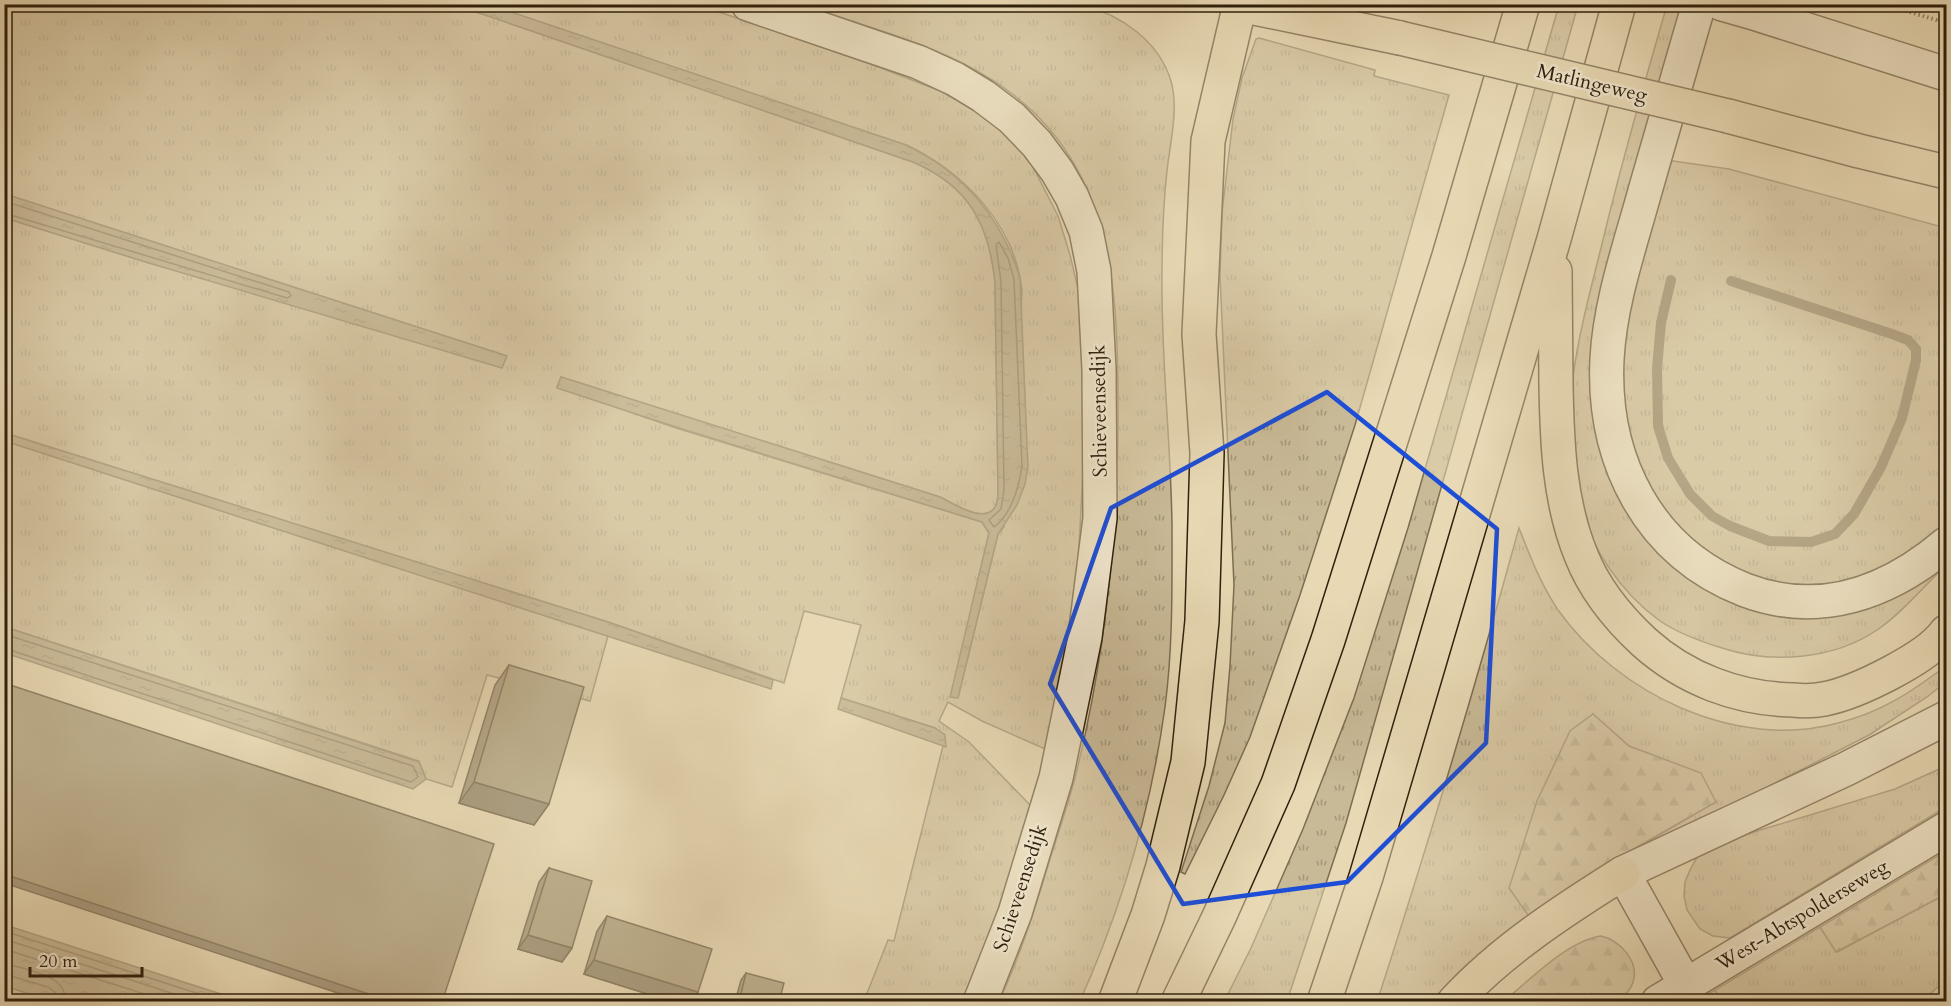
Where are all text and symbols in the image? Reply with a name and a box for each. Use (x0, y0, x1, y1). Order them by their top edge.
street label: Matlingeweg (1534, 57, 1651, 109)
street label: Schieveensedijk (1084, 344, 1114, 478)
street label: Schieveensedijk (987, 820, 1053, 955)
street label: West-Abtspolderseweg (1710, 852, 1894, 978)
scale bar (30, 940, 142, 978)
text: 20 m (39, 949, 78, 974)

